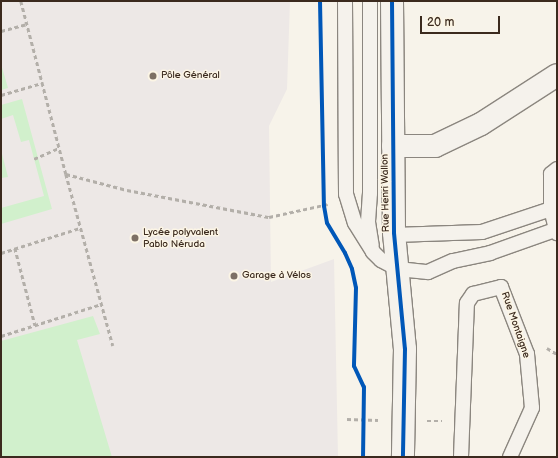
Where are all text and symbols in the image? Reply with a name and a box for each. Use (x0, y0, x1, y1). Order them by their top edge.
scale bar (422, 8, 502, 34)
text: 20 m (427, 15, 454, 30)
place label: Pôle Général (161, 70, 220, 82)
marker: Pôle Général (148, 71, 158, 81)
street label: Rue Henri Wallon (379, 154, 393, 232)
place label: Lycée polyvalent Pablo Néruda (143, 226, 218, 250)
marker: Lycée polyvalent Pablo Néruda (130, 233, 140, 243)
place label: Garage à Vélos (242, 270, 311, 282)
marker: Garage à Vélos (229, 271, 239, 281)
street label: Rue Montaigne (498, 290, 532, 360)

